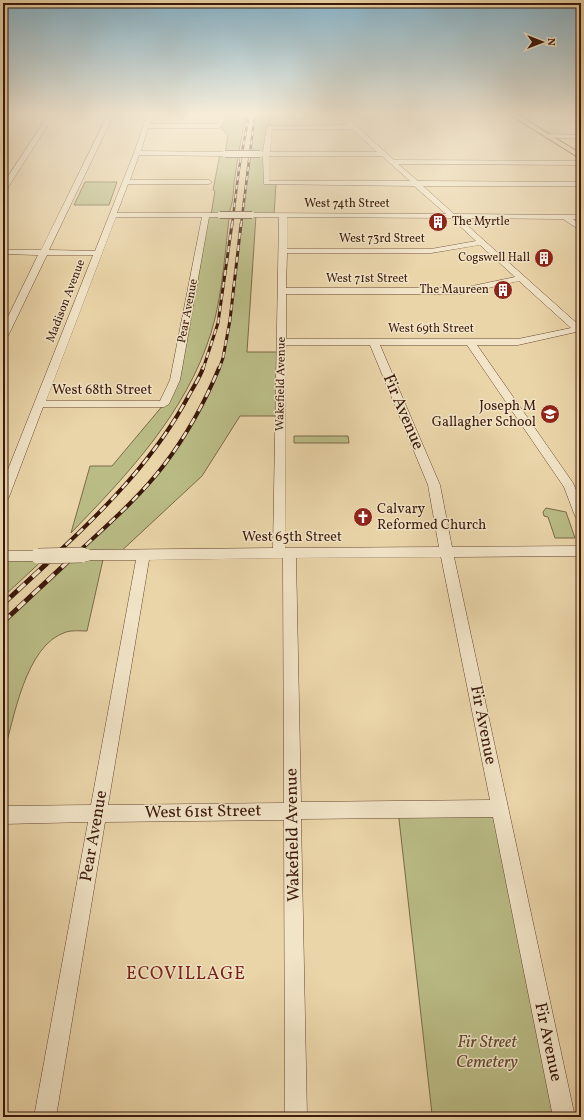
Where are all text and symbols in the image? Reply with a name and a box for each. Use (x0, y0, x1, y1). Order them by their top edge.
north arrow (522, 22, 562, 62)
text: N (543, 38, 558, 46)
street label: West 74th Street (304, 196, 390, 212)
building icon: The Myrtle (427, 211, 449, 233)
place label: The Myrtle (452, 214, 510, 230)
street label: West 73rd Street (339, 231, 425, 247)
building icon: Cogswell Hall (533, 247, 555, 269)
place label: Cogswell Hall (458, 250, 530, 266)
street label: Madison Avenue (43, 257, 89, 345)
street label: West 71st Street (326, 271, 408, 287)
street label: Pear Avenue (174, 277, 202, 344)
building icon: The Maureen (492, 279, 514, 301)
place label: The Maureen (419, 282, 489, 298)
street label: West 69th Street (388, 321, 474, 337)
street label: Wakefield Avenue (272, 336, 290, 431)
street label: Fir Avenue (377, 371, 429, 453)
street label: West 68th Street (52, 381, 152, 400)
place label: Joseph M Gallagher School (432, 397, 536, 432)
school or university icon: Joseph M Gallagher School (539, 403, 561, 425)
place label: Calvary Reformed Church (377, 500, 486, 535)
church icon: Calvary Reformed Church (352, 506, 374, 528)
street label: West 65th Street (242, 528, 342, 547)
street label: Fir Avenue (464, 683, 502, 767)
street label: Wakefield Avenue (280, 768, 306, 902)
street label: Pear Avenue (75, 789, 113, 883)
street label: West 61st Street (144, 799, 262, 825)
district label: ECOVILLAGE (126, 962, 246, 987)
street label: Fir Avenue (528, 1000, 568, 1084)
park label: Fir Street Cemetery (456, 1031, 518, 1074)

